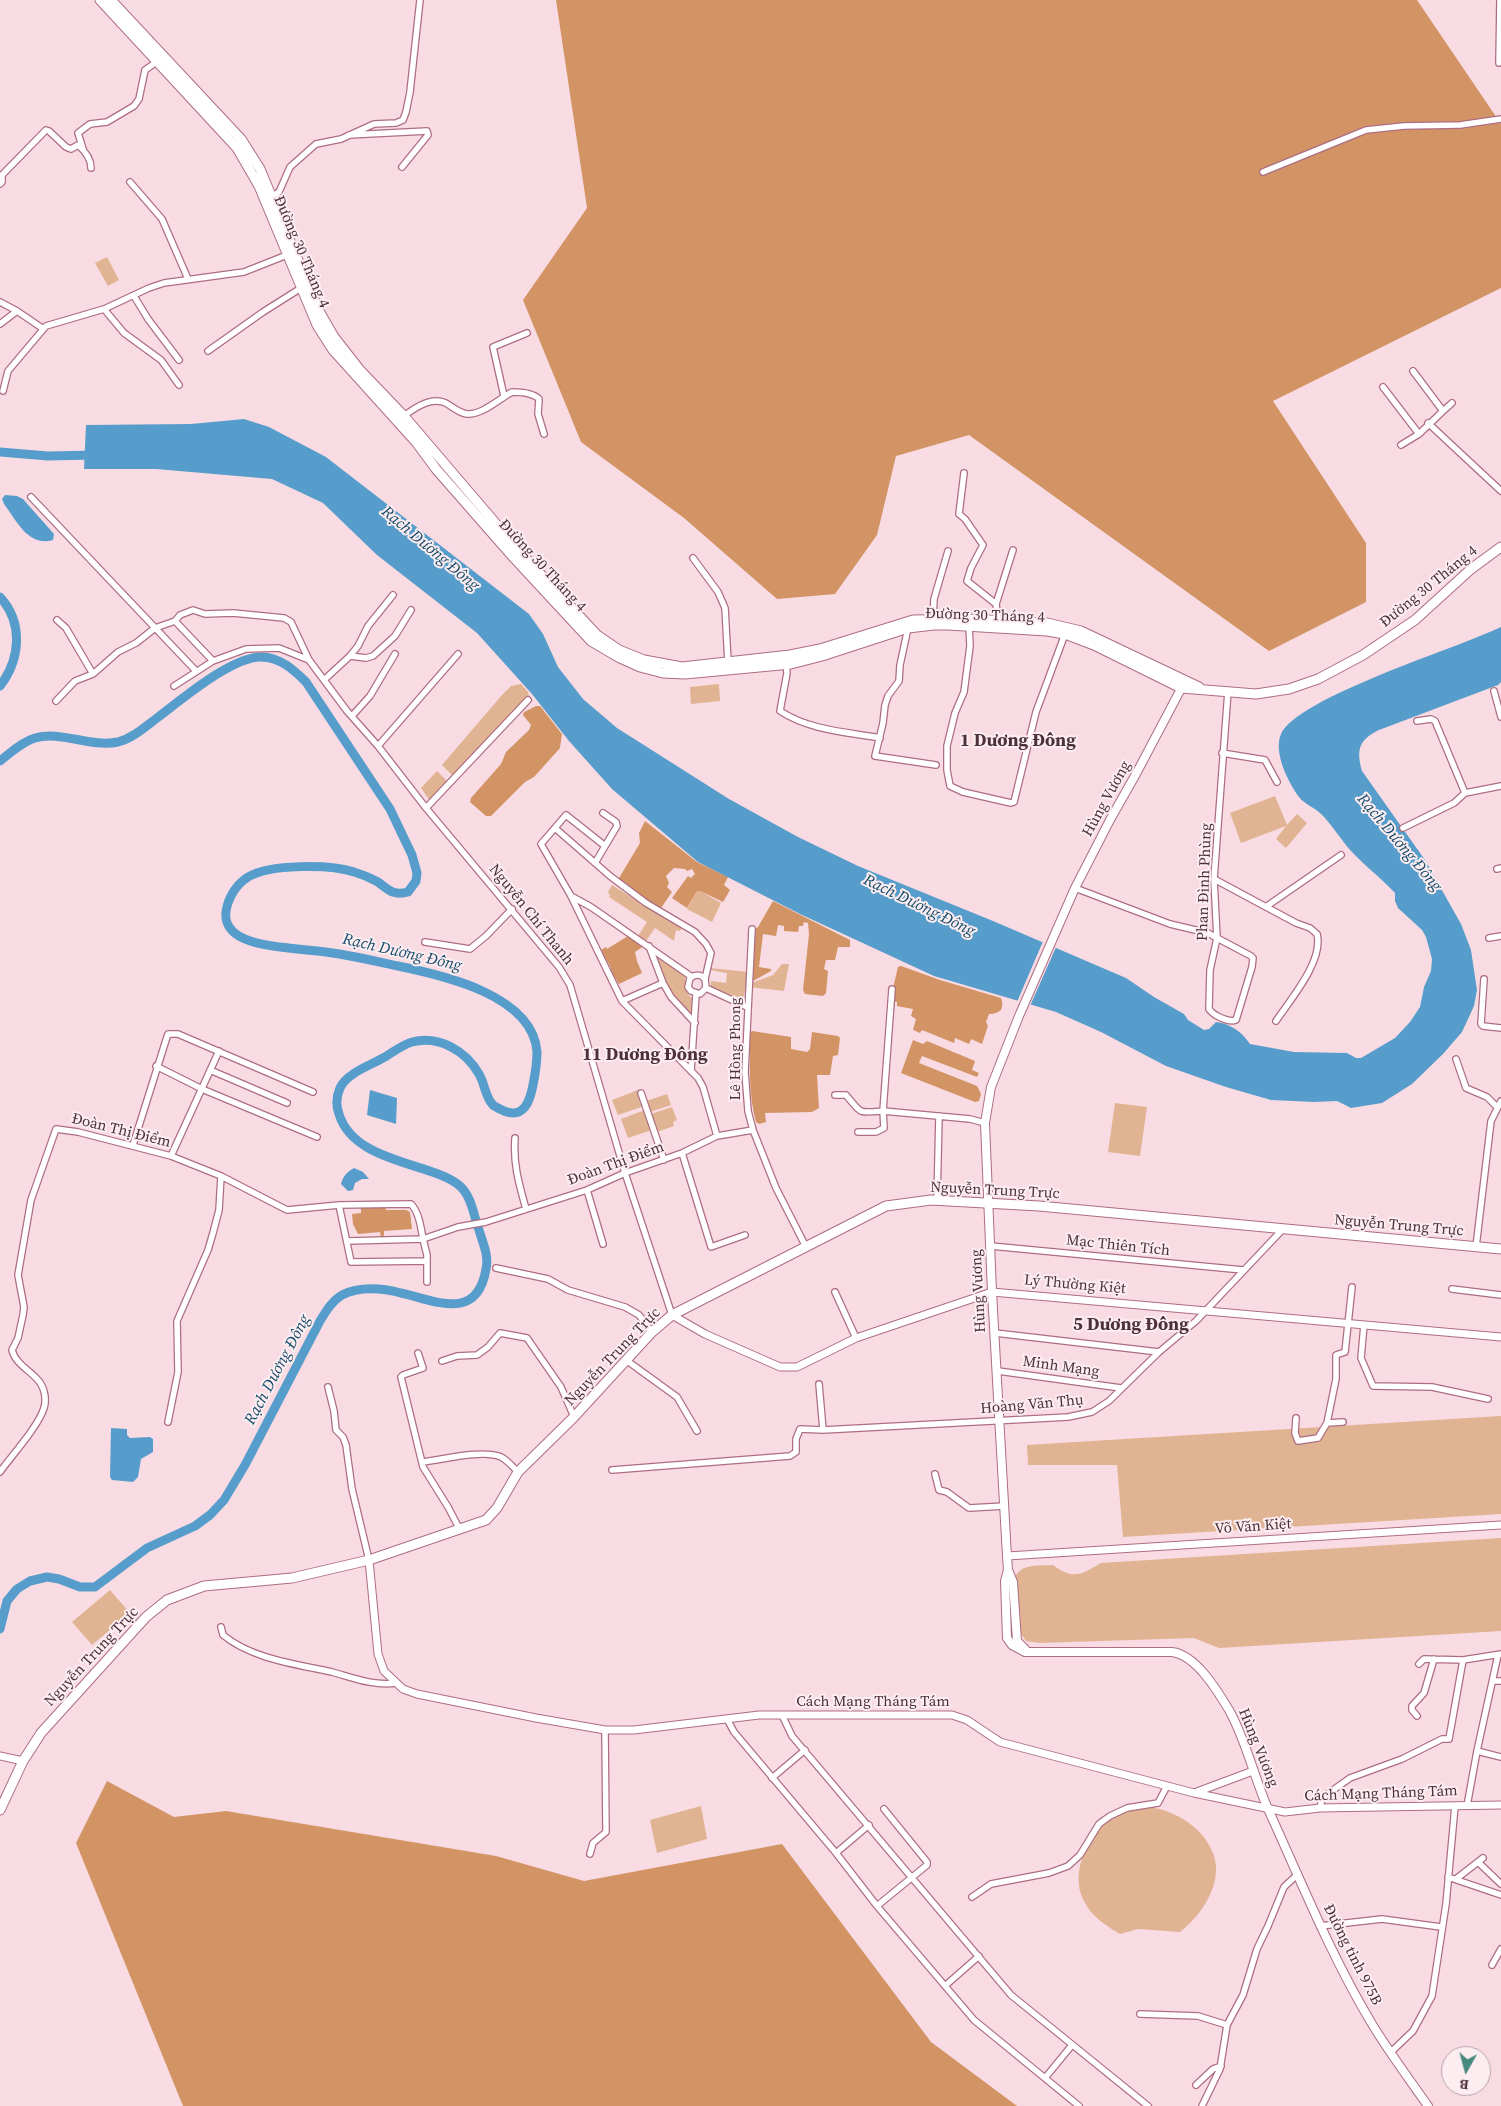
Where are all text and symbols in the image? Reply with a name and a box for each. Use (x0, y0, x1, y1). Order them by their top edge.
street label: Đường 30 Tháng 4 (269, 193, 333, 311)
water label: Rạch Dương Đông (377, 502, 483, 596)
street label: Đường 30 Tháng 4 (495, 516, 589, 616)
street label: Đường 30 Tháng 4 (1377, 542, 1481, 632)
street label: Đường 30 Tháng 4 (925, 605, 1045, 627)
district label: 1 Dương Đông (960, 730, 1076, 752)
street label: Hùng Vương (1079, 758, 1135, 840)
water label: Rạch Dương Đông (1352, 790, 1446, 896)
street label: Phan Đình Phùng (1194, 823, 1216, 941)
street label: Nguyễn Chí Thanh (485, 861, 577, 969)
water label: Rạch Dương Đông (860, 871, 978, 941)
water label: Rạch Dương Đông (340, 930, 464, 976)
street label: Lê Hồng Phong (727, 997, 745, 1101)
district label: 11 Dương Đông (582, 1044, 708, 1066)
street label: Đoàn Thị Điểm (70, 1110, 172, 1152)
street label: Đoàn Thị Điểm (565, 1138, 667, 1190)
street label: Nguyễn Trung Trực (930, 1179, 1060, 1203)
street label: Nguyễn Trung Trực (1334, 1211, 1464, 1241)
street label: Mạc Thiên Tích (1065, 1232, 1171, 1260)
street label: Hùng Vương (968, 1249, 990, 1333)
street label: Lý Thường Kiệt (1023, 1272, 1127, 1298)
street label: Nguyễn Trung Trực (562, 1304, 664, 1410)
water label: Rạch Dương Đông (241, 1312, 315, 1428)
district label: 5 Dương Đông (1073, 1314, 1189, 1336)
street label: Minh Mạng (1021, 1353, 1101, 1381)
street label: Hoàng Văn Thụ (980, 1392, 1084, 1418)
street label: Võ Văn Kiệt (1214, 1515, 1292, 1539)
street label: Nguyễn Trung Trực (41, 1603, 143, 1711)
street label: Cách Mạng Tháng Tám (796, 1693, 950, 1711)
street label: Hùng Vương (1234, 1706, 1282, 1790)
street label: Cách Mạng Tháng Tám (1304, 1782, 1458, 1806)
street label: Đường tỉnh 975B (1319, 1902, 1385, 2008)
north arrow (1441, 2046, 1491, 2096)
text: B (1459, 2074, 1470, 2095)

